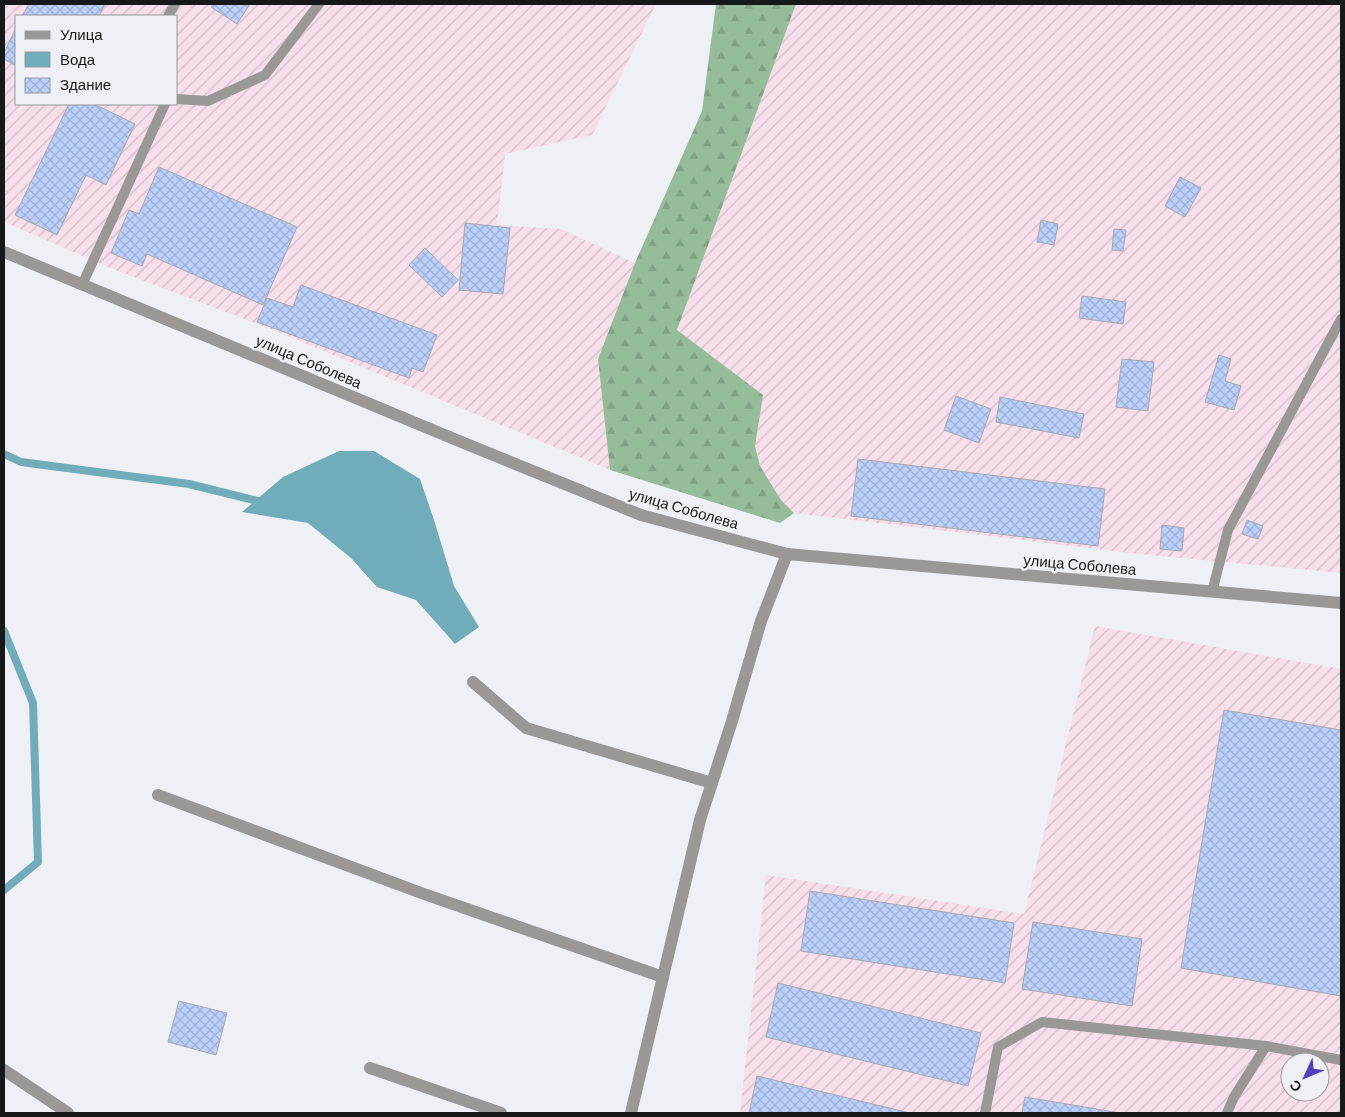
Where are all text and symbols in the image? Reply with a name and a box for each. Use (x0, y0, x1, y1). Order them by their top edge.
legend (15, 15, 178, 105)
text: Улица (60, 25, 103, 43)
text: Вода (60, 50, 96, 68)
text: Здание (60, 75, 111, 93)
street label: улица Соболева (253, 331, 365, 392)
street label: улица Соболева (627, 484, 742, 532)
street label: улица Соболева (1023, 550, 1138, 578)
north arrow (1280, 1052, 1330, 1102)
text: С (1286, 1077, 1305, 1096)

